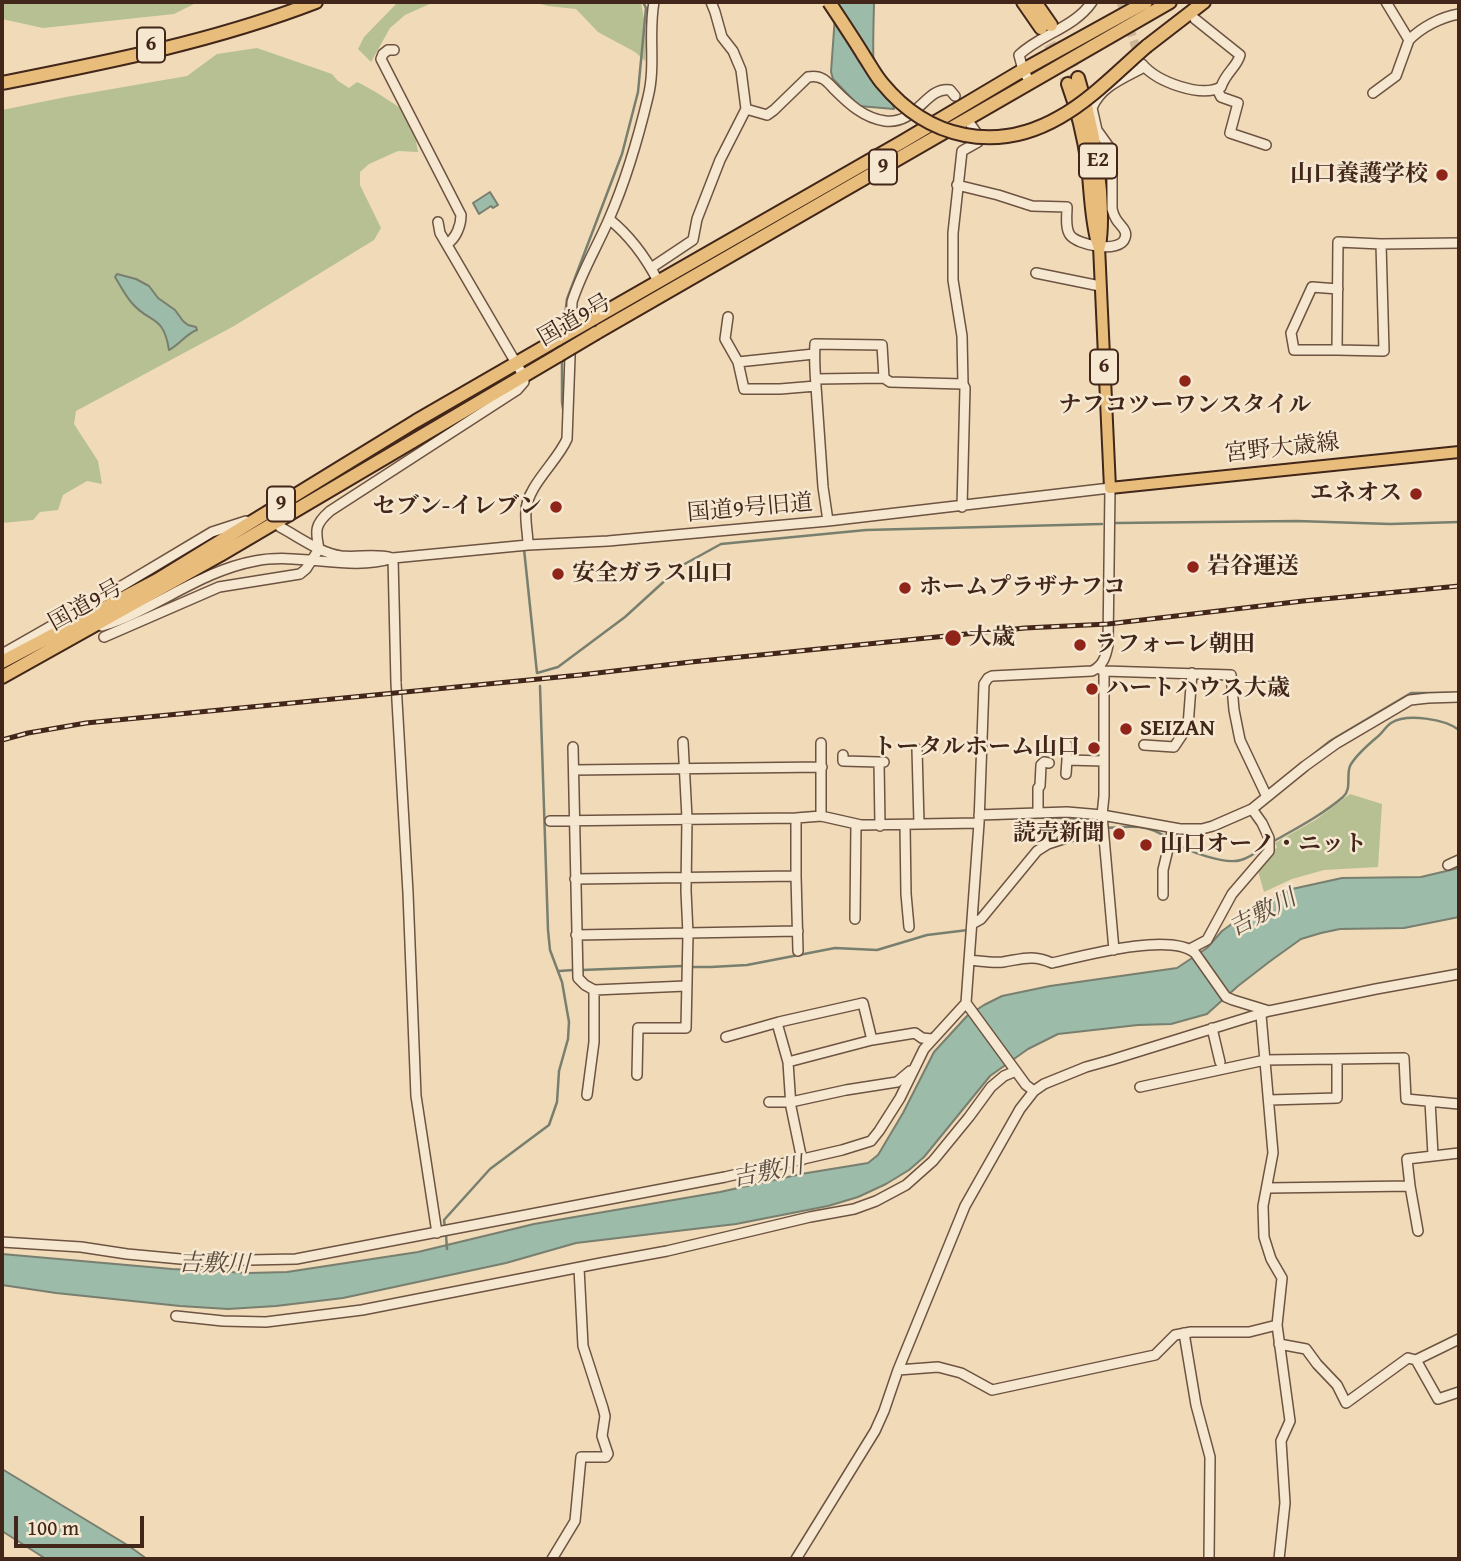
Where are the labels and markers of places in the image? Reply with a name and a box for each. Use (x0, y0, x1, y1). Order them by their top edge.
place label: 山口養護学校 (1290, 161, 1428, 189)
marker: 山口養護学校 (1434, 167, 1450, 183)
marker: ナフコツーワンスタイル (1177, 373, 1193, 389)
place label: ナフコツーワンスタイル (1059, 392, 1311, 420)
place label: エネオス (1310, 480, 1402, 508)
marker: エネオス (1408, 486, 1424, 502)
place label: セブン-イレブン (373, 493, 542, 521)
marker: セブン-イレブン (548, 499, 564, 515)
place label: 岩谷運送 (1207, 553, 1299, 581)
marker: 岩谷運送 (1185, 559, 1201, 575)
place label: 安全ガラス山口 (572, 560, 733, 588)
marker: 安全ガラス山口 (550, 566, 566, 582)
place label: ホームプラザナフコ (919, 574, 1126, 602)
marker: ホームプラザナフコ (897, 580, 913, 596)
place label: 大歳 (969, 624, 1015, 652)
marker: 大歳 (943, 628, 963, 648)
place label: ラフォーレ朝田 (1094, 631, 1255, 659)
marker: ラフォーレ朝田 (1072, 637, 1088, 653)
place label: ハートハウス大歳 (1106, 675, 1290, 703)
marker: ハートハウス大歳 (1084, 681, 1100, 697)
place label: SEIZAN (1140, 715, 1215, 743)
marker: SEIZAN (1118, 721, 1134, 737)
place label: トータルホーム山口 (873, 734, 1080, 762)
marker: トータルホーム山口 (1086, 740, 1102, 756)
place label: 読売新聞 (1013, 820, 1105, 848)
marker: 読売新聞 (1111, 826, 1127, 842)
place label: 山口オーノ・ニット (1160, 831, 1367, 859)
marker: 山口オーノ・ニット (1138, 837, 1154, 853)

